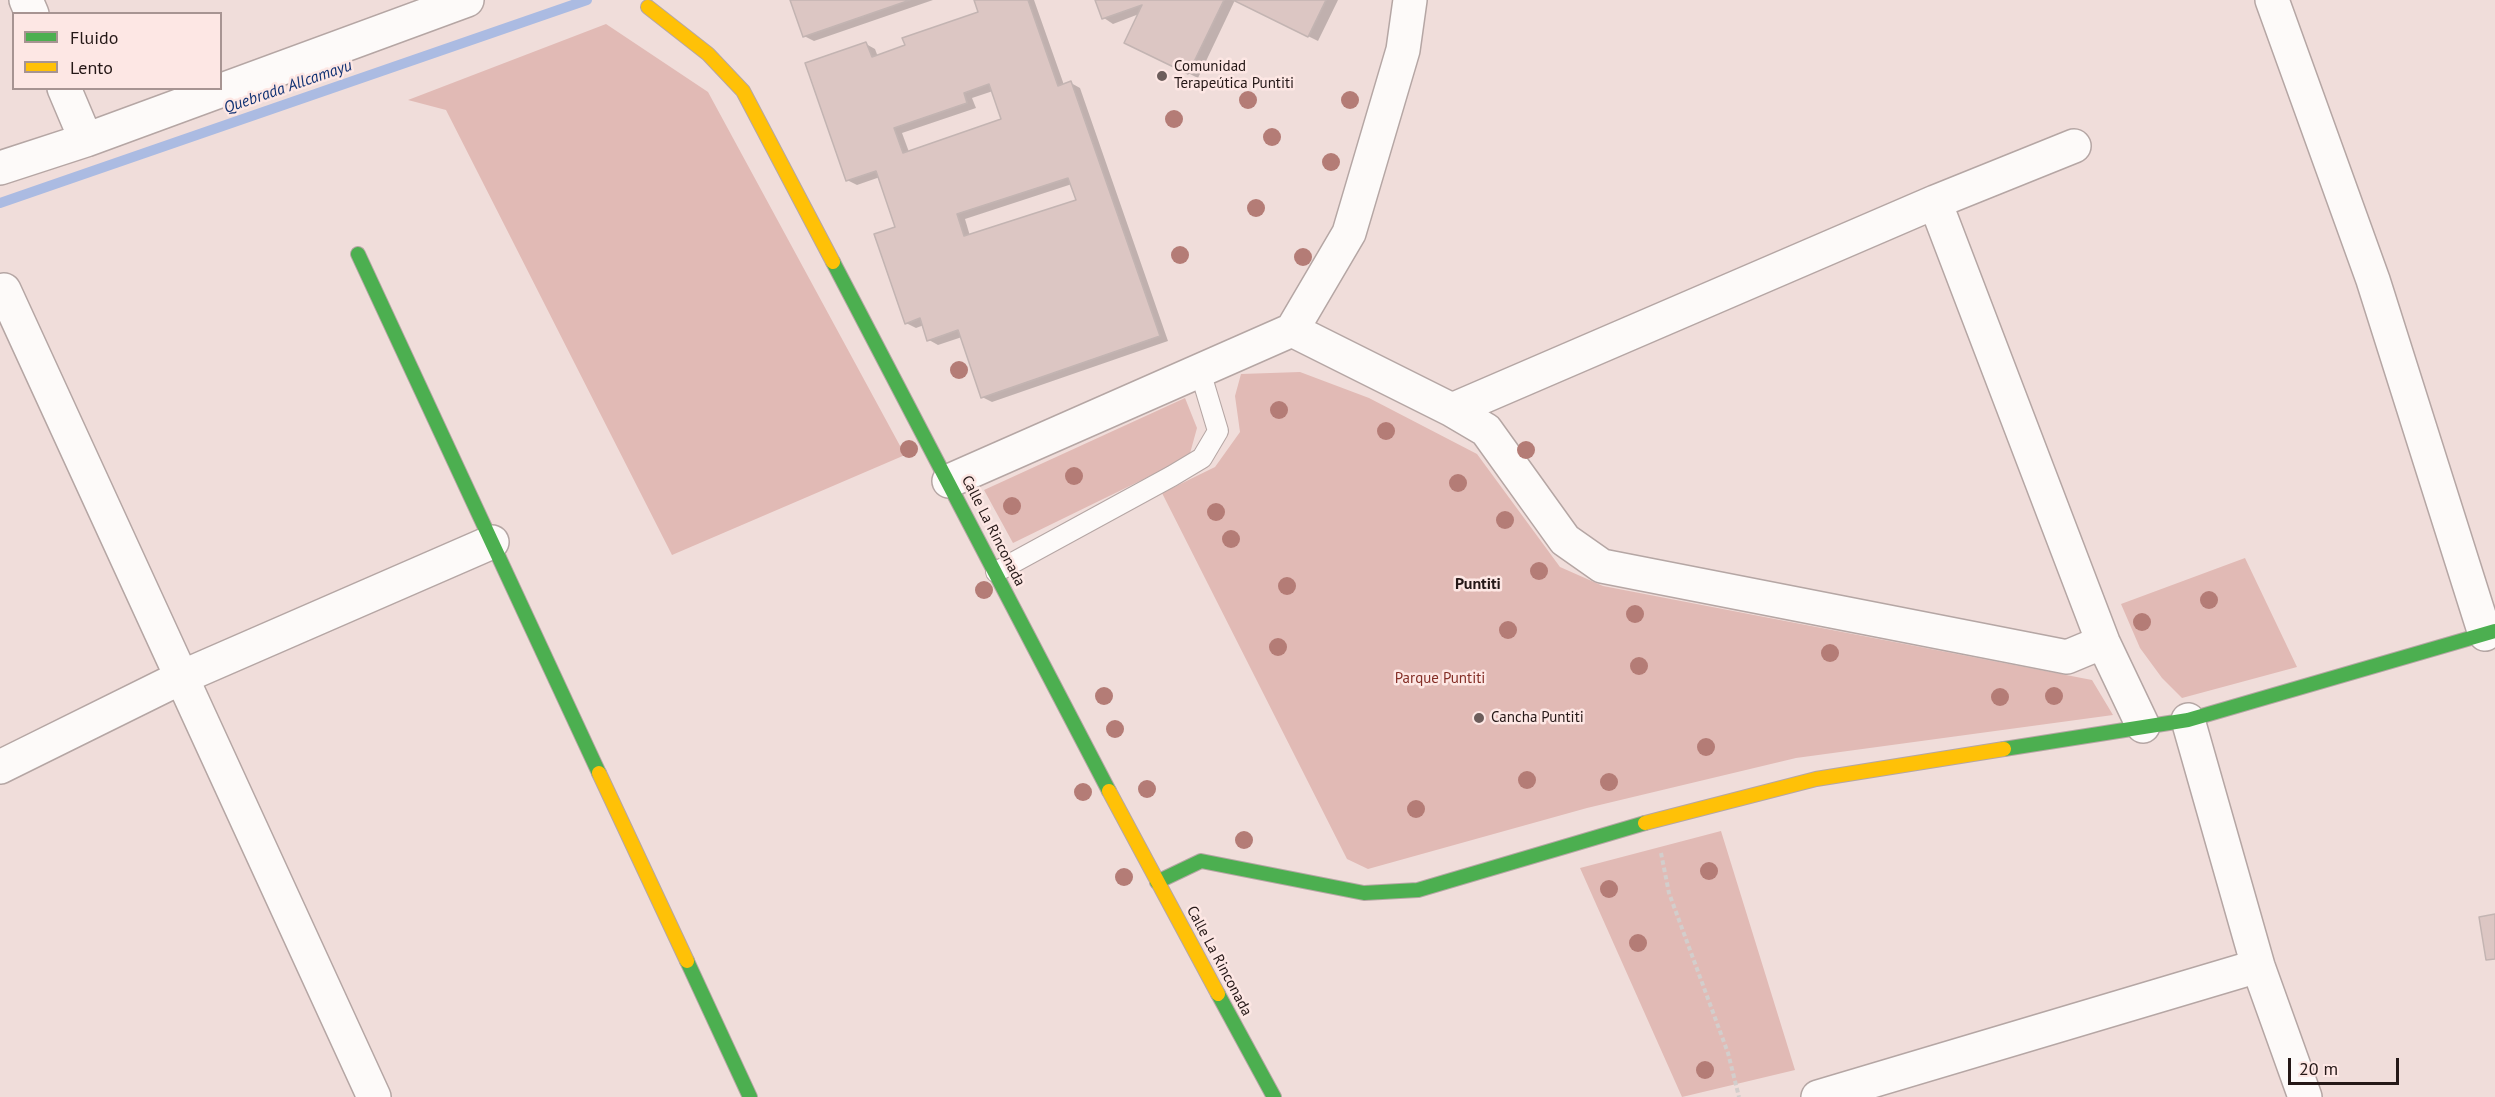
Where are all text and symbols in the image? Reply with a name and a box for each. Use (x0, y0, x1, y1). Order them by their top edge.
legend (12, 12, 222, 90)
text: Fluido (70, 26, 118, 49)
text: Lento (70, 56, 113, 79)
water label: Quebrada Allcamayu (221, 56, 355, 118)
place label: Comunidad Terapeútica Puntiti (1174, 58, 1294, 93)
marker: Comunidad Terapeútica Puntiti (1155, 69, 1169, 83)
street label: Calle La Rinconada (957, 473, 1029, 589)
district label: Puntiti (1455, 574, 1501, 594)
park label: Parque Puntiti (1395, 670, 1485, 688)
place label: Cancha Puntiti (1491, 709, 1584, 727)
marker: Cancha Puntiti (1472, 711, 1486, 725)
street label: Calle La Rinconada (1182, 903, 1256, 1019)
scale bar (2291, 1046, 2402, 1084)
text: 20 m (2299, 1057, 2338, 1080)

